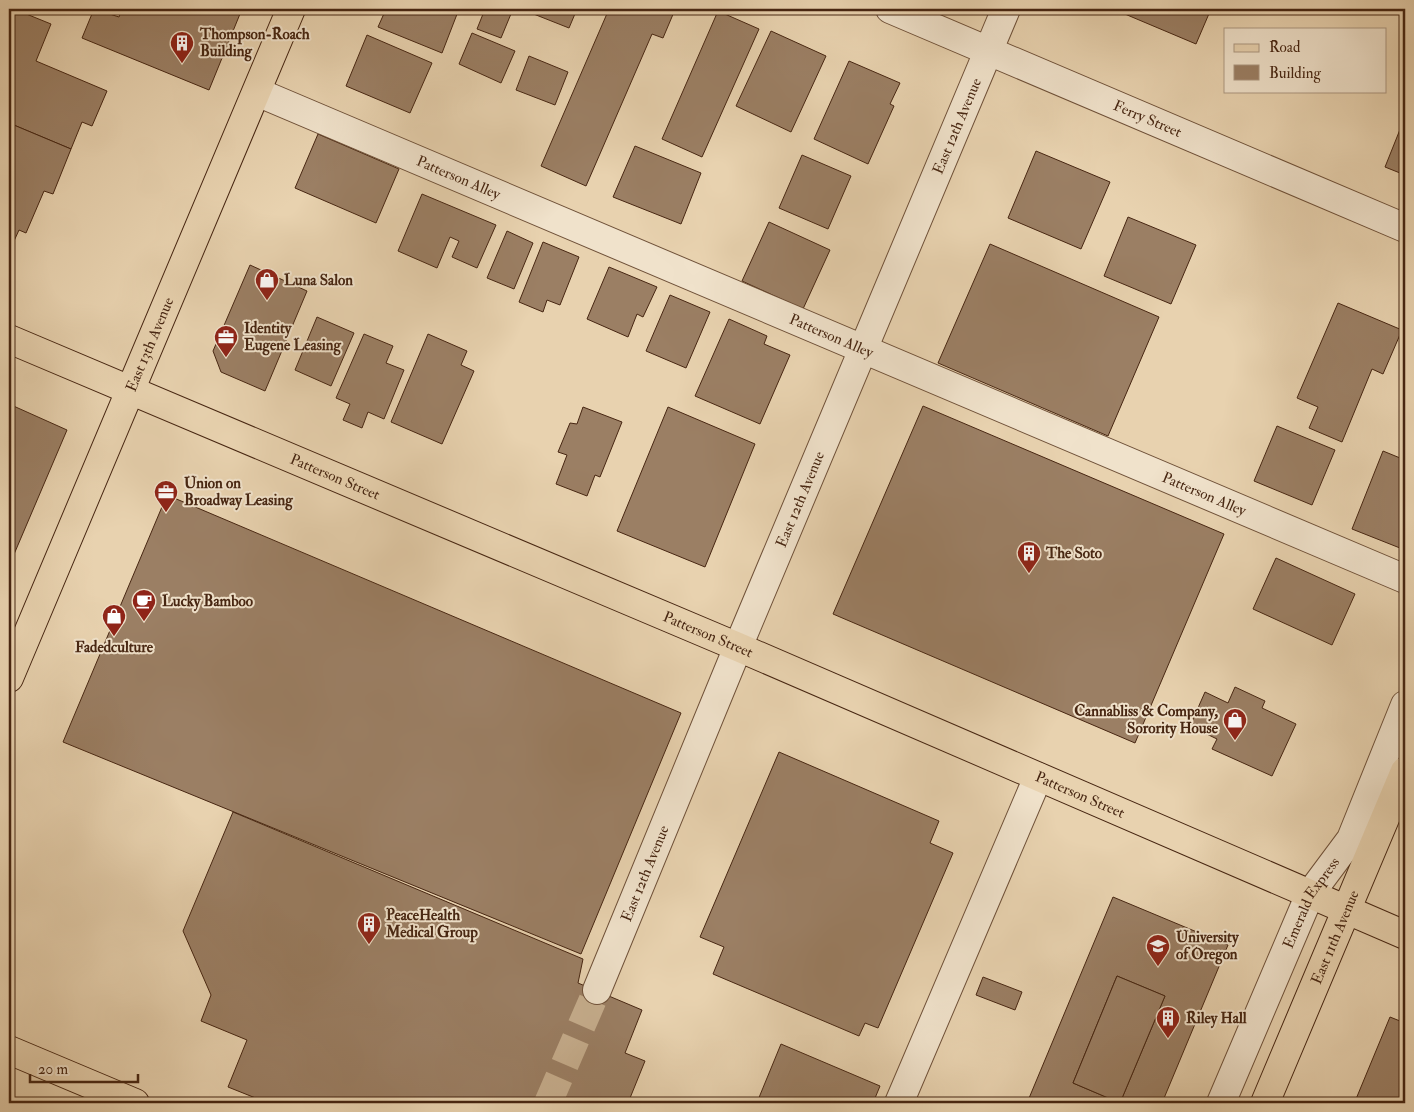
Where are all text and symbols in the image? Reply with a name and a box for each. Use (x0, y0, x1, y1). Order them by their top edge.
place label: Thompson-Roach Building (199, 25, 310, 62)
legend (1224, 28, 1386, 92)
building icon: Thompson-Roach Building (169, 30, 195, 64)
text: Road (1269, 38, 1301, 57)
text: Building (1269, 64, 1321, 83)
street label: East 12th Avenue (929, 75, 986, 177)
street label: Ferry Street (1110, 96, 1185, 142)
street label: Patterson Alley (413, 152, 504, 204)
shop icon: Luna Salon (254, 267, 280, 301)
place label: Luna Salon (284, 271, 353, 290)
street label: East 13th Avenue (122, 295, 178, 395)
street label: Patterson Alley (786, 310, 877, 363)
place label: Identity Eugene Leasing (244, 319, 342, 356)
office icon: Identity Eugene Leasing (213, 324, 239, 358)
street label: East 12th Avenue (772, 449, 829, 551)
street label: Patterson Street (287, 450, 383, 505)
street label: Patterson Alley (1159, 468, 1249, 521)
place label: Union on Broadway Leasing (184, 474, 293, 511)
office icon: Union on Broadway Leasing (153, 479, 179, 513)
building icon: The Soto (1016, 540, 1042, 574)
place label: The Soto (1045, 544, 1103, 563)
cafe icon: Lucky Bamboo (131, 588, 157, 622)
place label: Lucky Bamboo (162, 592, 254, 612)
shop icon: Fadedculture (101, 603, 127, 637)
street label: Patterson Street (660, 607, 756, 662)
place label: Fadedculture (75, 638, 154, 657)
place label: Cannabliss & Company, Sorority House (1074, 702, 1219, 739)
shop icon: Cannabliss & Company, Sorority House (1222, 707, 1248, 741)
street label: Patterson Street (1032, 767, 1128, 823)
street label: East 12th Avenue (617, 823, 674, 925)
street label: Emerald Express (1279, 853, 1344, 951)
street label: East 11th Avenue (1307, 887, 1364, 987)
place label: PeaceHealth Medical Group (385, 906, 478, 943)
building icon: PeaceHealth Medical Group (356, 911, 382, 945)
place label: University of Oregon (1176, 928, 1240, 965)
school or university icon: University of Oregon (1145, 933, 1171, 967)
building icon: Riley Hall (1155, 1005, 1181, 1039)
place label: Riley Hall (1186, 1009, 1247, 1029)
scale bar (30, 1052, 138, 1084)
text: 20 m (38, 1060, 68, 1079)

